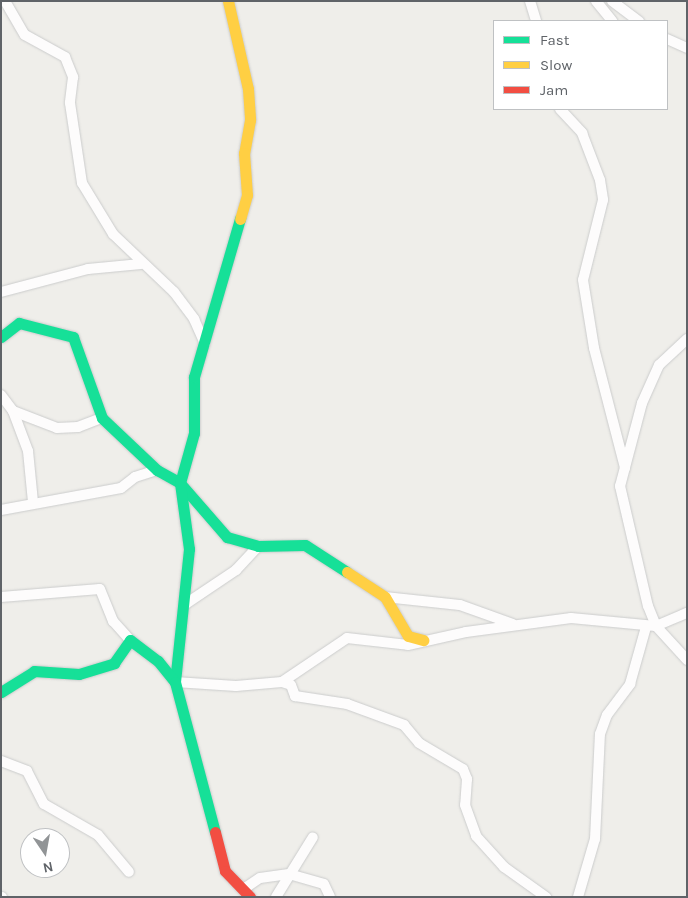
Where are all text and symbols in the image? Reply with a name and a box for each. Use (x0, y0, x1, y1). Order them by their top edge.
legend (493, 20, 668, 110)
text: Fast (540, 31, 569, 49)
text: Slow (540, 56, 572, 74)
text: Jam (540, 81, 568, 99)
north arrow (20, 828, 70, 878)
text: N (41, 858, 55, 877)

